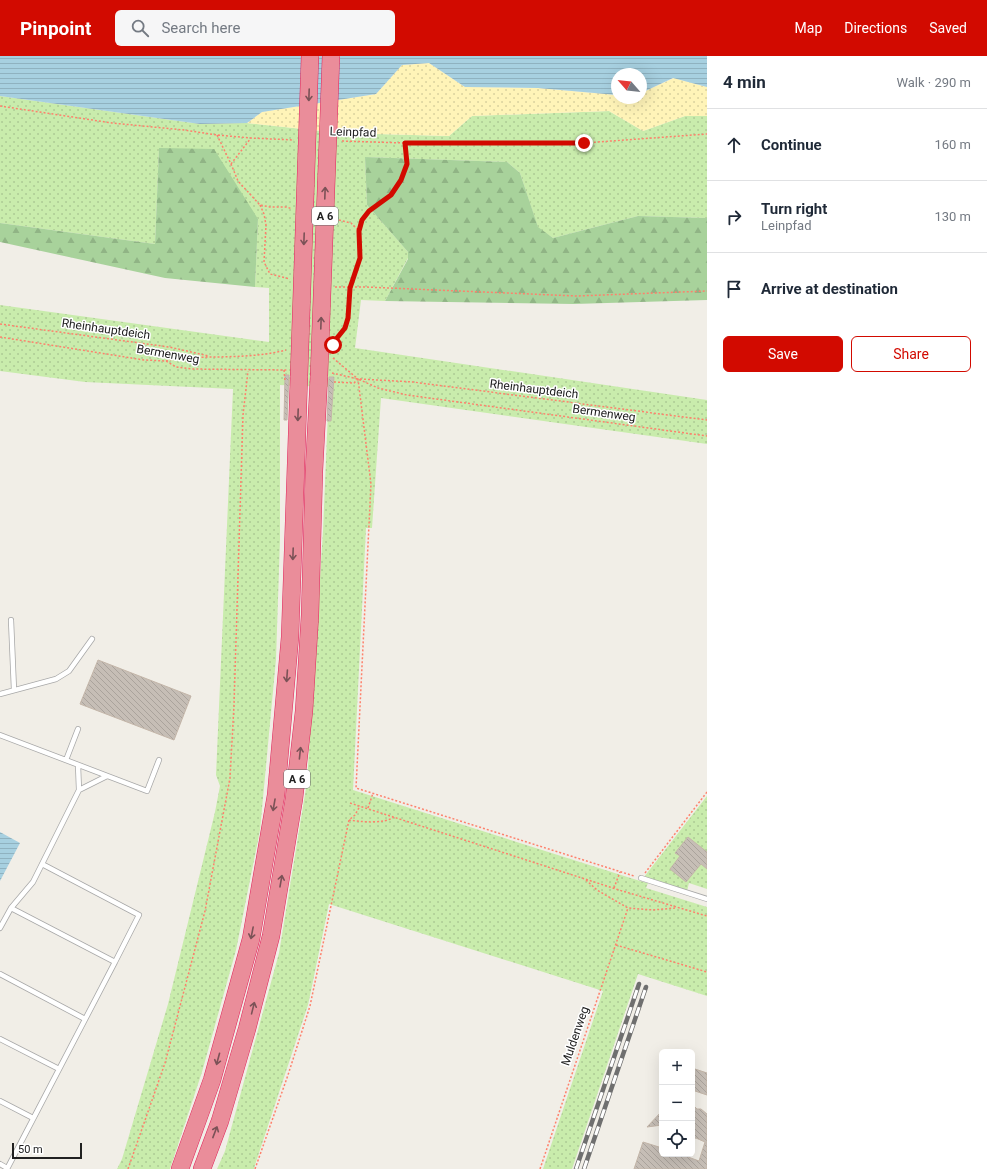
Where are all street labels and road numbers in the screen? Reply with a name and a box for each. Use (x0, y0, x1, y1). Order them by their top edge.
street label: Leinpfad (329, 124, 377, 140)
road number: A 6 (312, 207, 338, 225)
street label: Rheinhauptdeich (61, 316, 151, 342)
street label: Bermenweg (135, 342, 201, 366)
street label: Rheinhauptdeich (489, 377, 579, 401)
street label: Bermenweg (572, 402, 636, 424)
road number: A 6 (284, 770, 310, 788)
street label: Muldenweg (558, 1004, 592, 1068)

